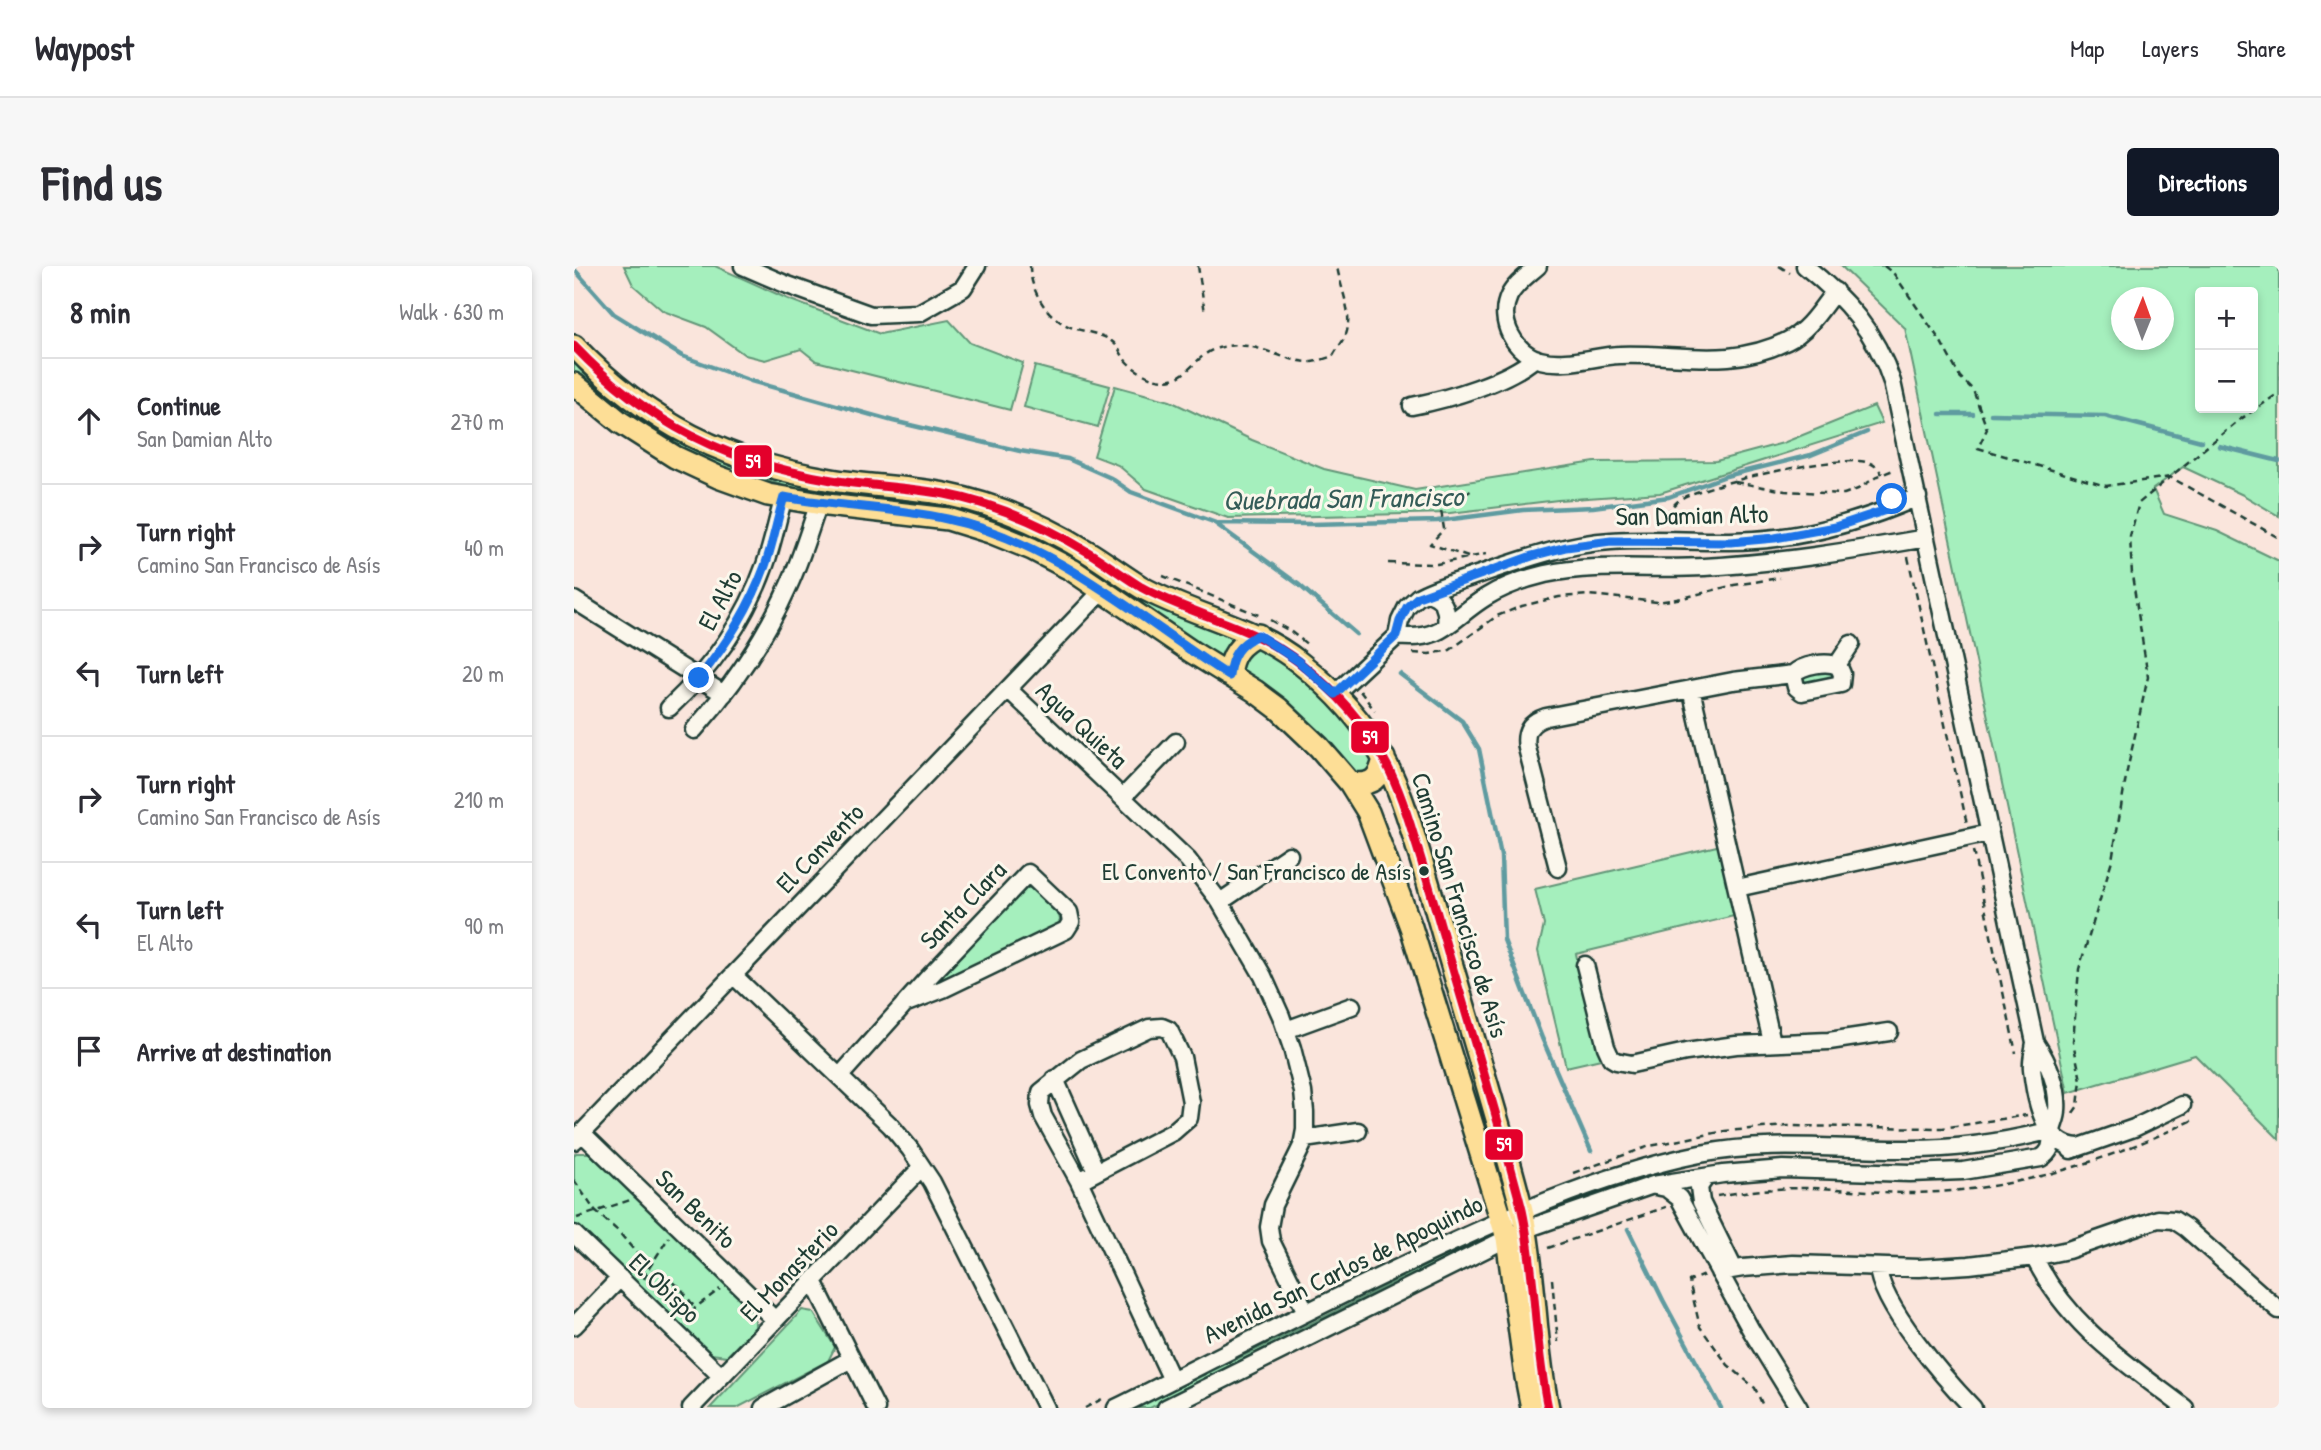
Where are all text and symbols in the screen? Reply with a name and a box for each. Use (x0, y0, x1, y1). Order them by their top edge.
text: Waypost (35, 26, 134, 70)
text: Map (2070, 32, 2104, 64)
text: Layers (2142, 32, 2199, 64)
text: Share (2237, 32, 2286, 64)
button: Directions (2127, 148, 2279, 216)
text: Find us (42, 149, 162, 215)
north arrow (2111, 287, 2174, 350)
map controls (2195, 287, 2258, 413)
button: + (2195, 287, 2258, 350)
text: 8 min (70, 292, 131, 332)
text: Walk · 630 m (399, 296, 504, 327)
button: − (2195, 350, 2258, 413)
text: Continue (137, 388, 221, 423)
icon: ahead (70, 402, 108, 440)
text: 270 m (451, 406, 504, 437)
text: San Damian Alto (137, 423, 272, 454)
line badge: 59 (733, 444, 773, 478)
text: 59 (745, 448, 761, 474)
water label: Quebrada San Francisco (1223, 477, 1465, 519)
route start (1876, 483, 1907, 514)
street label: San Damian Alto (1615, 496, 1769, 533)
text: Turn right (137, 514, 235, 549)
icon: right (70, 528, 108, 566)
text: 40 m (464, 532, 504, 563)
text: Camino San Francisco de Asís (137, 549, 380, 580)
street label: El Alto (689, 564, 750, 636)
icon: left (70, 654, 108, 692)
text: Turn left (137, 656, 223, 691)
text: 20 m (462, 658, 504, 689)
route end (683, 662, 714, 693)
street label: Agua Quieta (1029, 673, 1136, 776)
line badge: 59 (1350, 720, 1390, 754)
text: 59 (1362, 724, 1378, 750)
text: Turn right (137, 766, 235, 801)
street label: Camino San Francisco de Asís (1404, 768, 1517, 1042)
icon: right (70, 780, 108, 818)
text: 210 m (454, 784, 504, 815)
street label: El Convento (768, 795, 871, 900)
text: Camino San Francisco de Asís (137, 801, 380, 832)
street label: Santa Clara (912, 853, 1014, 957)
place label: El Convento / San Francisco de Asís (1102, 855, 1411, 887)
marker: El Convento / San Francisco de Asís (1417, 864, 1431, 878)
text: Turn left (137, 892, 223, 927)
icon: left (70, 906, 108, 944)
text: 90 m (464, 910, 504, 941)
text: El Alto (137, 927, 193, 958)
icon: arrive (70, 1032, 108, 1070)
text: Arrive at destination (137, 1034, 332, 1069)
line badge: 59 (1484, 1128, 1524, 1161)
text: 59 (1496, 1131, 1512, 1157)
street label: San Benito (648, 1161, 745, 1256)
street label: Avenida San Carlos de Apoquindo (1197, 1186, 1488, 1351)
street label: El Monasterio (732, 1212, 846, 1329)
street label: El Obispo (622, 1245, 709, 1330)

